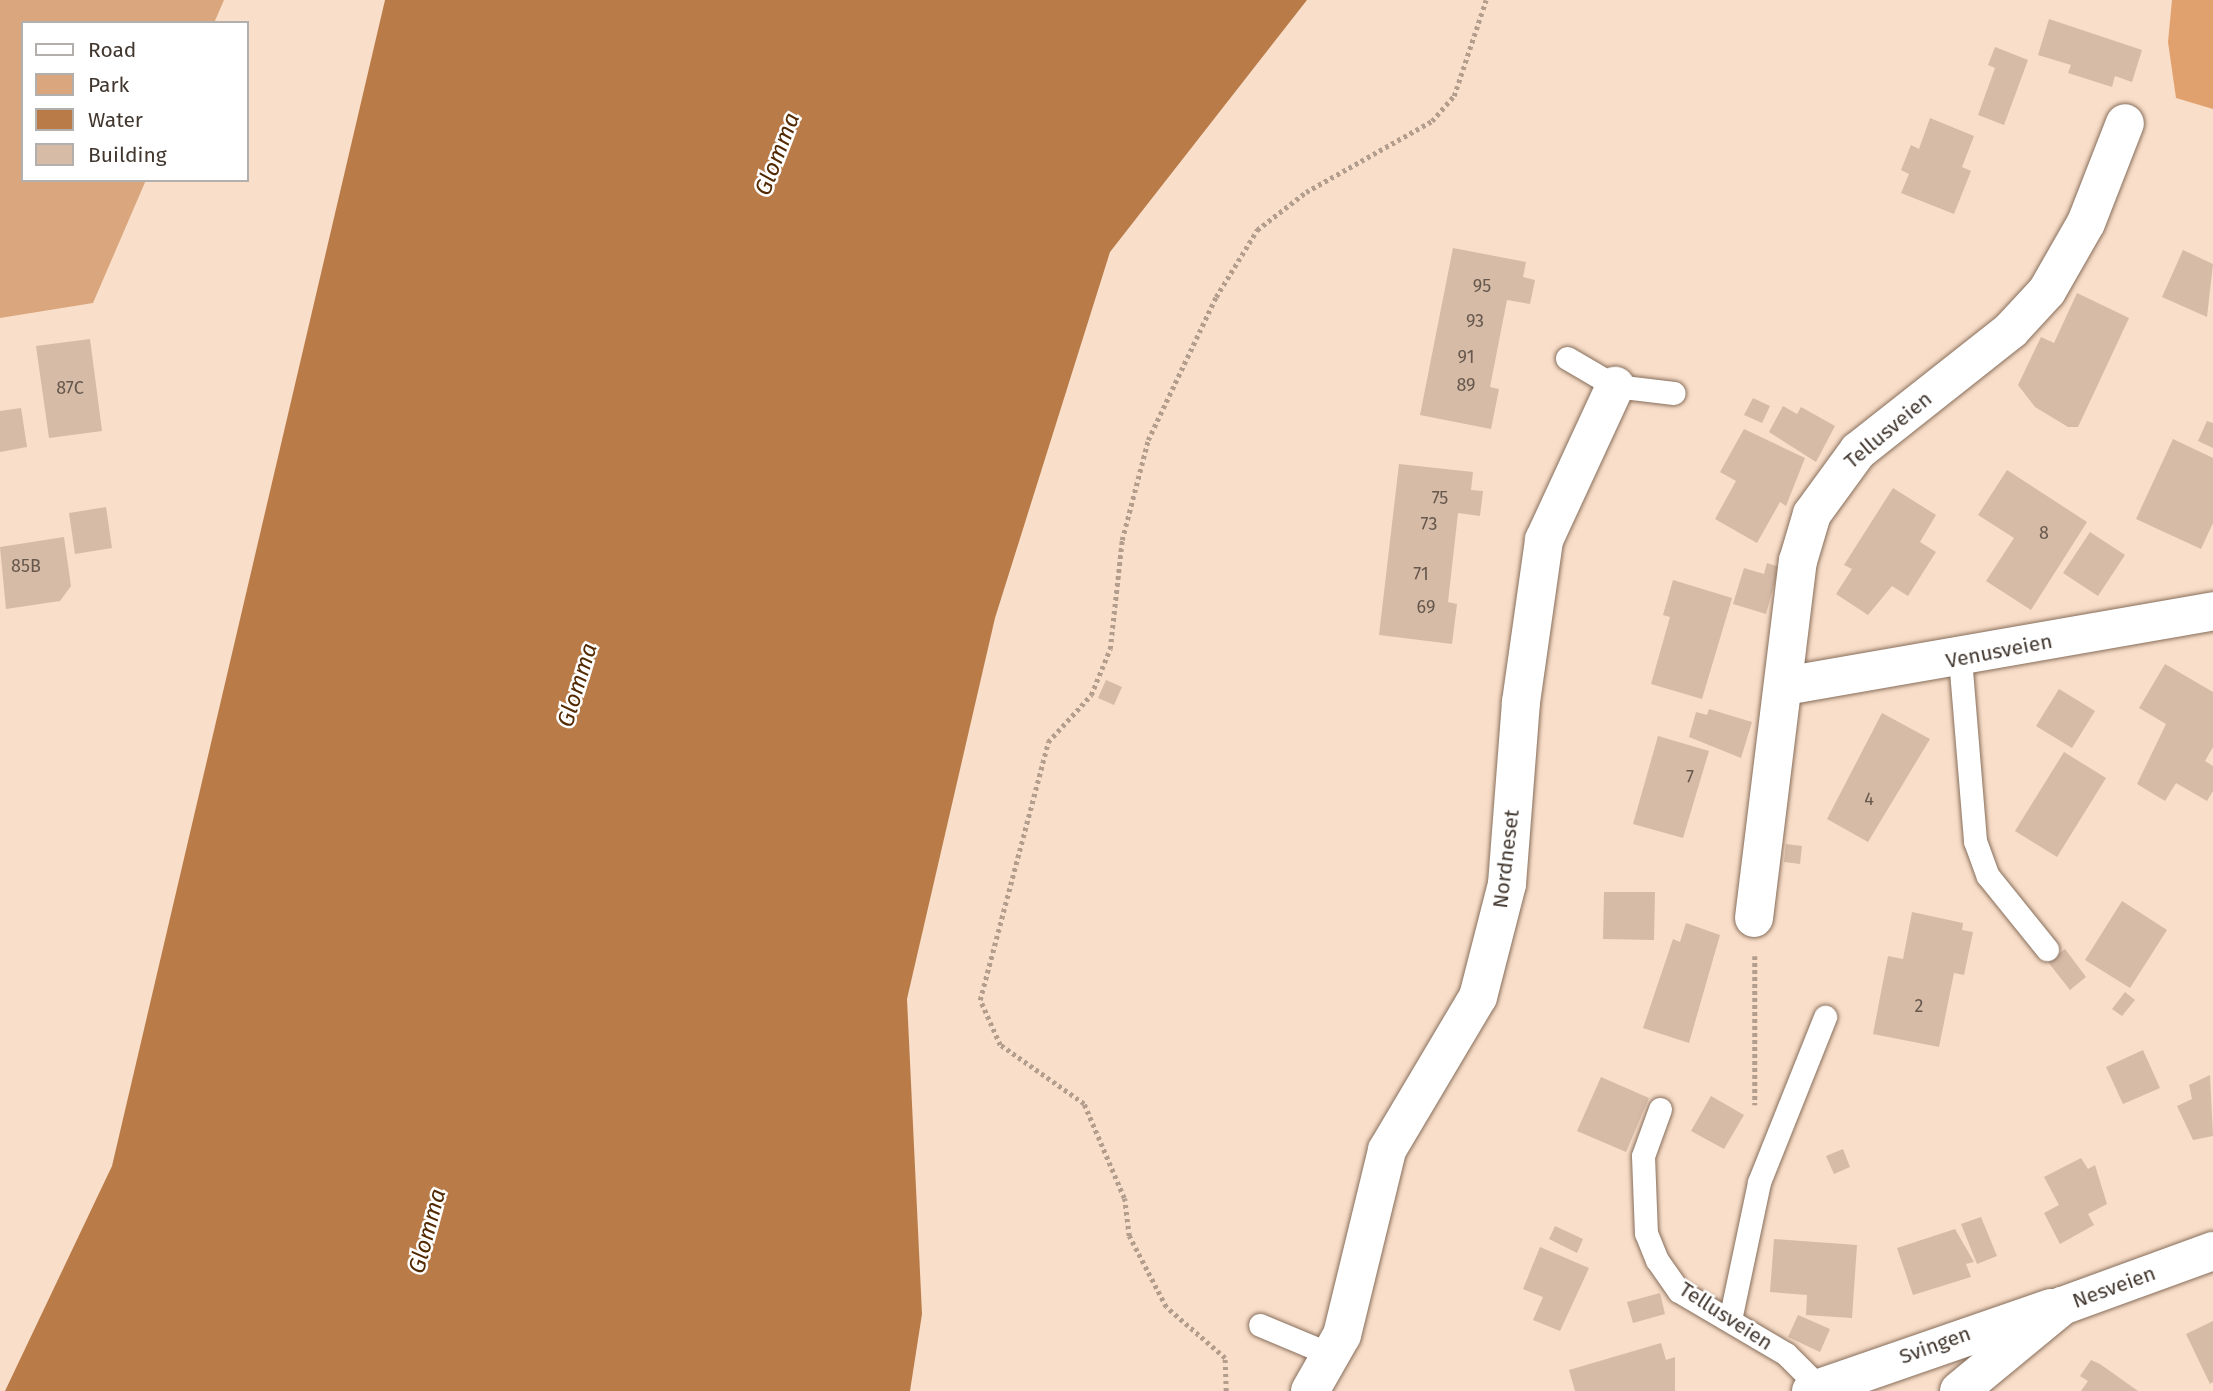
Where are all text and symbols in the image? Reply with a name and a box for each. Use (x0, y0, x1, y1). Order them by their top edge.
legend (21, 21, 248, 182)
text: Road (88, 37, 136, 63)
text: Park (88, 72, 129, 98)
text: Water (88, 107, 143, 133)
water label: Glomma (749, 109, 805, 199)
text: Building (88, 142, 167, 168)
house number: 95 (1473, 275, 1491, 297)
house number: 93 (1466, 310, 1484, 332)
house number: 91 (1458, 346, 1474, 368)
house number: 89 (1456, 374, 1476, 396)
house number: 87C (56, 377, 84, 399)
street label: Tellusveien (1839, 386, 1937, 474)
house number: 75 (1432, 487, 1448, 509)
house number: 73 (1421, 513, 1437, 535)
house number: 8 (2039, 522, 2049, 544)
house number: 85B (11, 555, 41, 577)
house number: 71 (1413, 563, 1429, 585)
house number: 69 (1417, 596, 1435, 618)
street label: Venusveien (1944, 628, 2054, 674)
water label: Glomma (551, 640, 603, 730)
house number: 7 (1686, 766, 1694, 788)
house number: 4 (1864, 788, 1874, 810)
street label: Nordneset (1487, 808, 1525, 910)
house number: 2 (1915, 995, 1923, 1017)
water label: Glomma (403, 1186, 451, 1276)
street label: Nesveien (2069, 1260, 2159, 1314)
street label: Tellusveien (1674, 1276, 1778, 1356)
street label: Svingen (1896, 1320, 1974, 1370)

